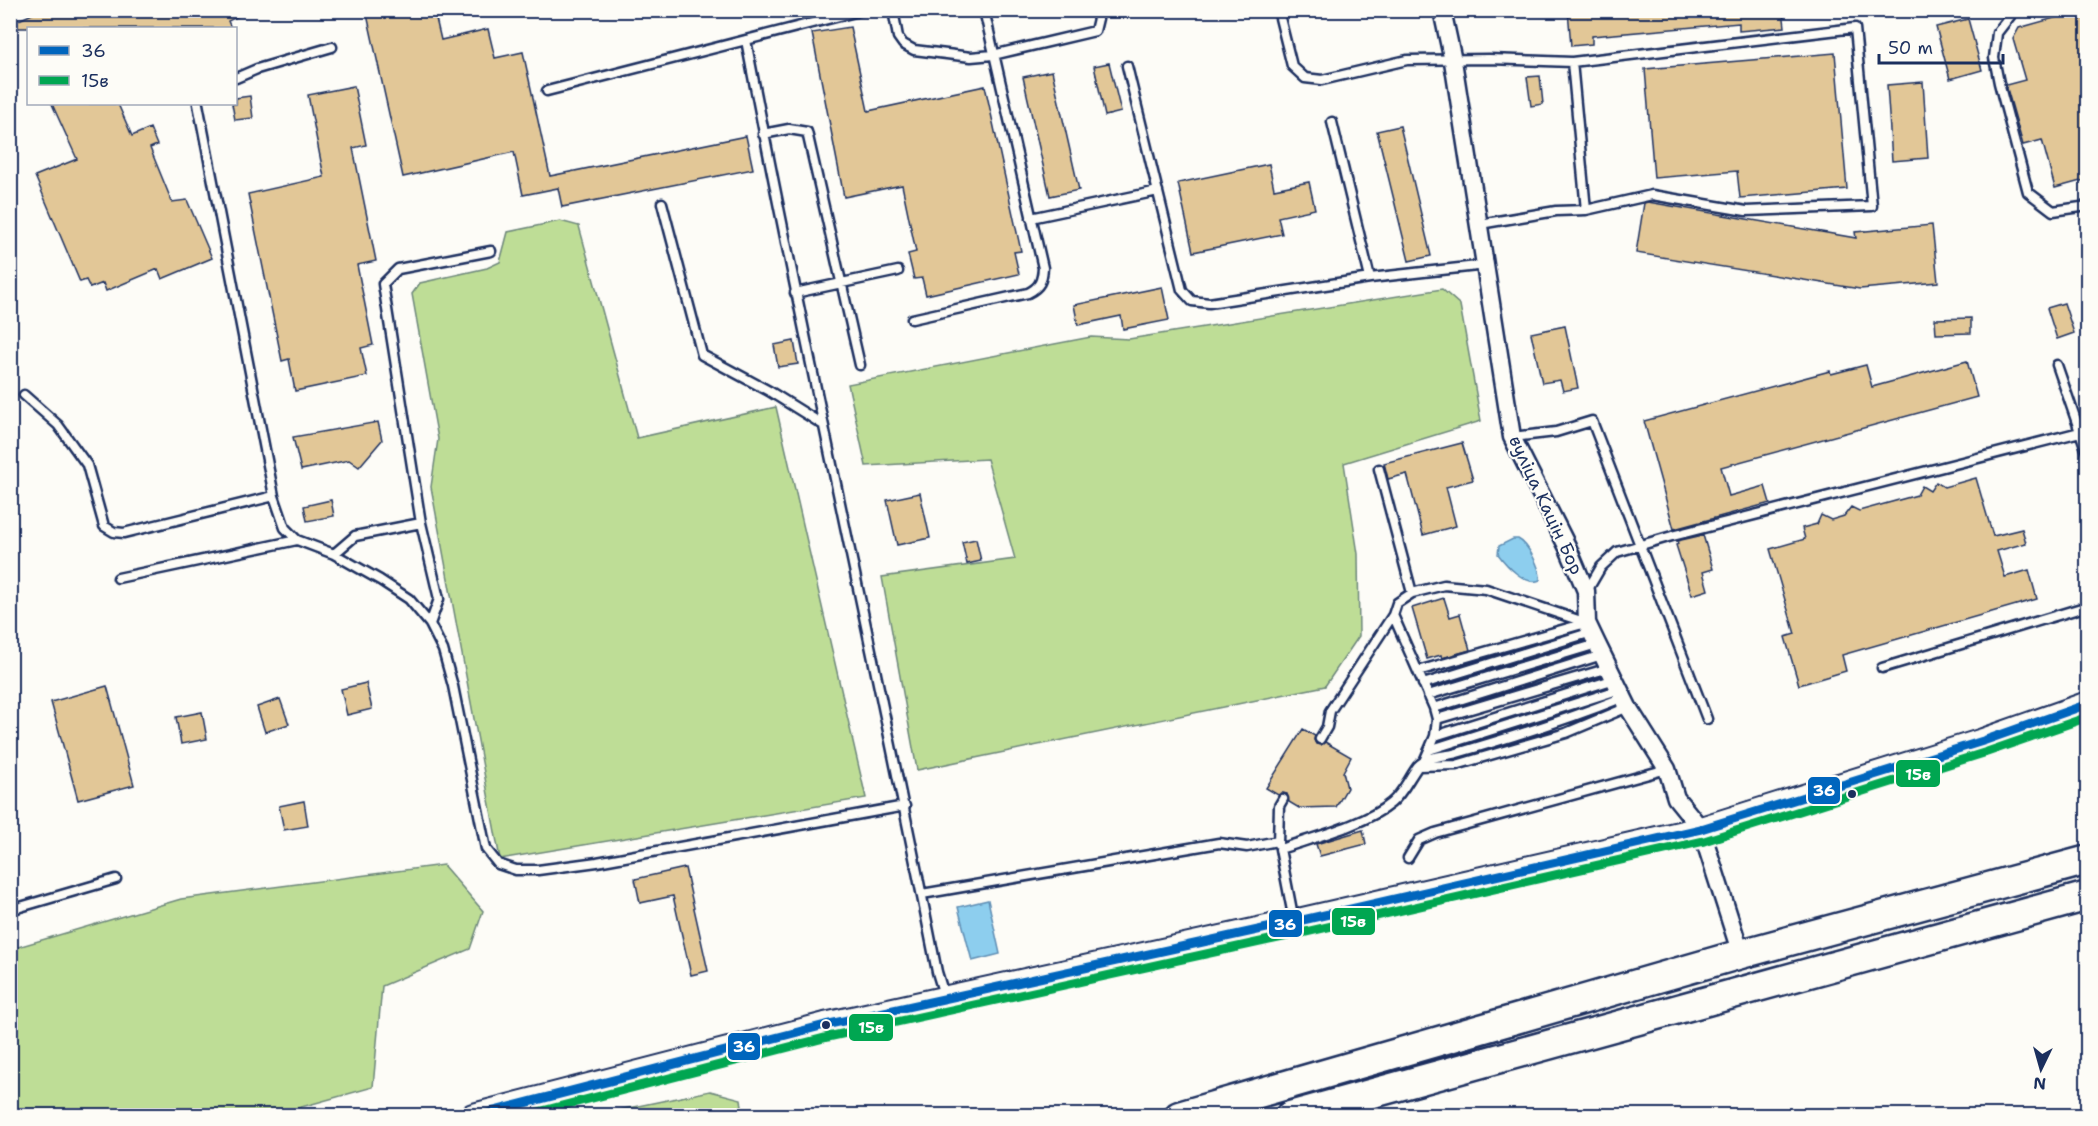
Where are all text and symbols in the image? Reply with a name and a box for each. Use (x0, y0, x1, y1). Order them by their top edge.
legend (27, 27, 237, 105)
scale bar (1879, 27, 2004, 65)
text: 50 m (1888, 36, 1933, 60)
text: 36 (81, 39, 106, 63)
text: 15в (81, 69, 109, 93)
street label: вуліца Кацін Бор (1503, 432, 1589, 578)
line badge: 15в (1895, 759, 1941, 788)
text: 15в (1905, 764, 1931, 785)
line badge: 36 (1807, 776, 1841, 805)
text: 36 (1813, 780, 1835, 801)
unlabelled marker (1846, 788, 1858, 800)
line badge: 15в (1331, 907, 1376, 936)
line badge: 36 (1268, 909, 1303, 938)
text: 15в (1340, 911, 1366, 932)
text: 36 (1274, 914, 1296, 935)
line badge: 15в (848, 1013, 894, 1042)
text: 15в (858, 1017, 884, 1038)
unlabelled marker (820, 1019, 832, 1031)
line badge: 36 (727, 1032, 761, 1061)
text: 36 (733, 1036, 755, 1057)
north arrow (2011, 1039, 2071, 1099)
text: N (2033, 1072, 2047, 1094)

